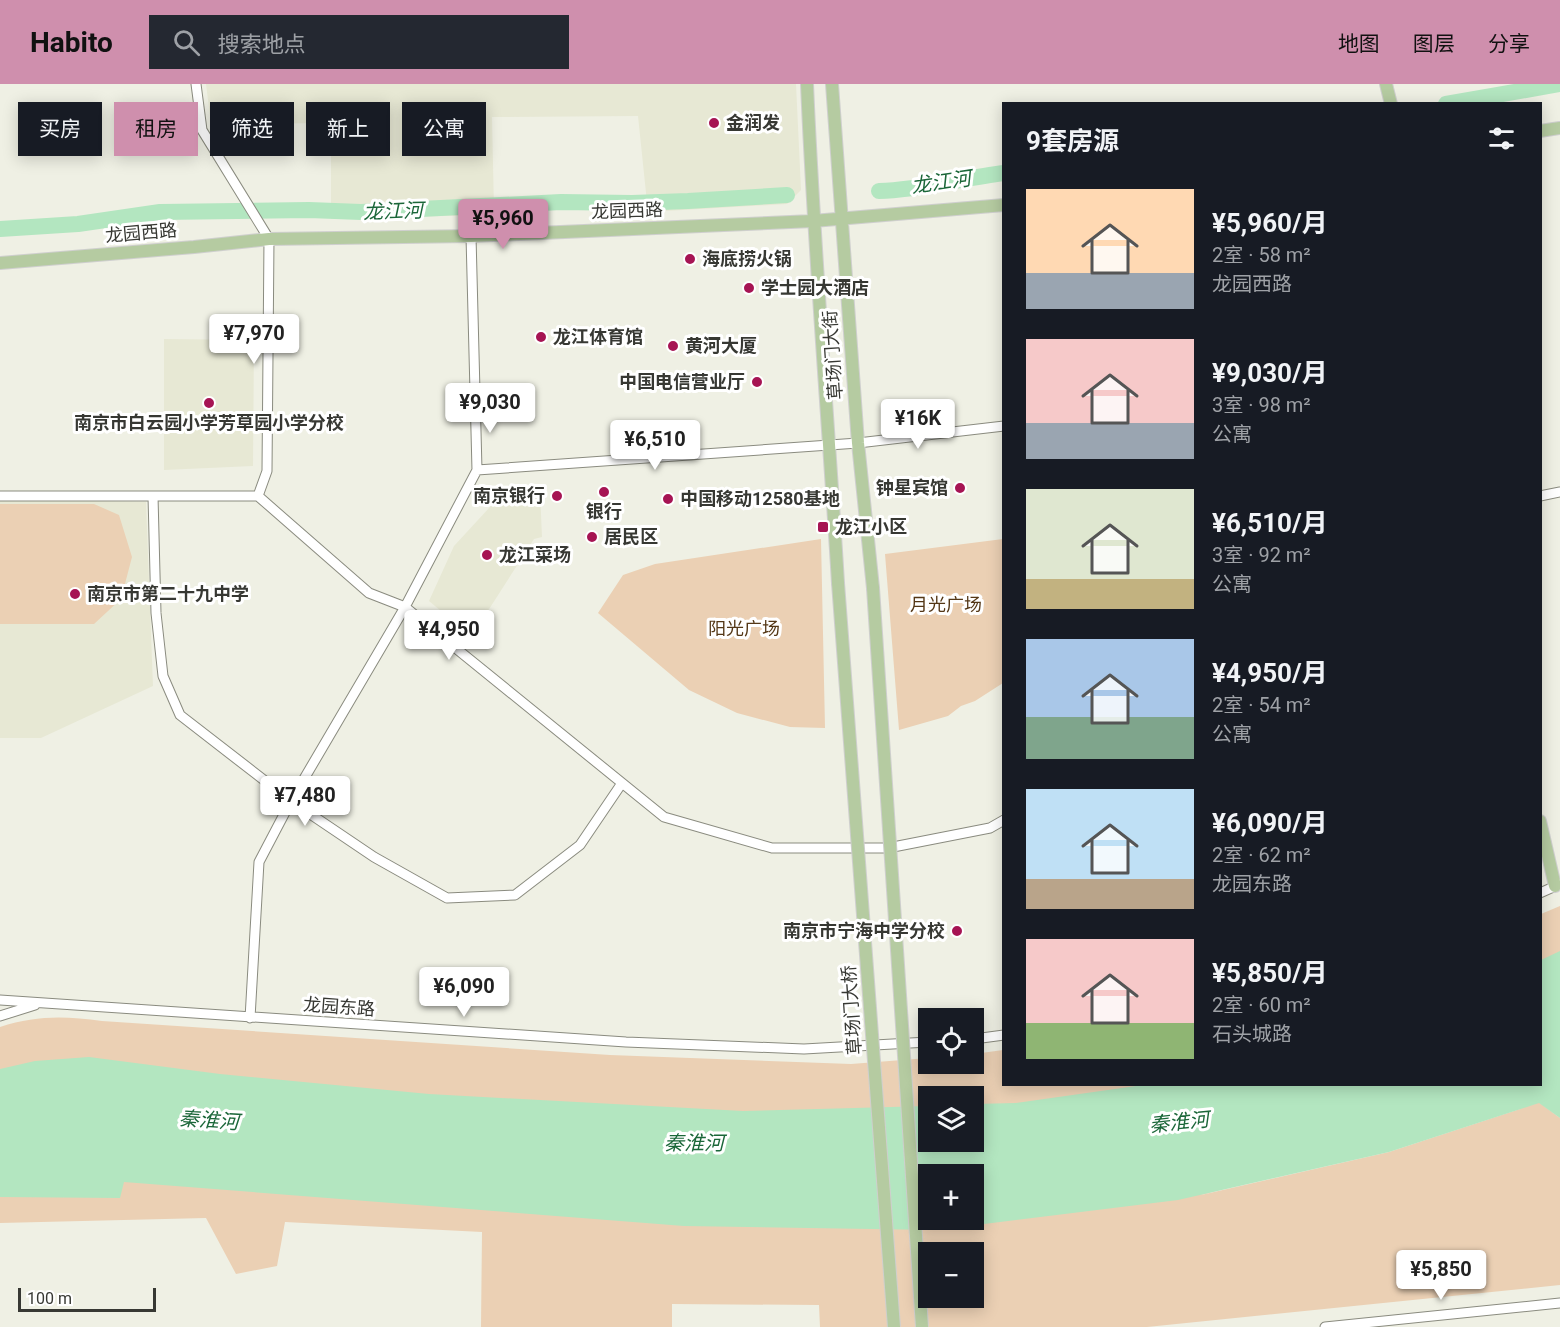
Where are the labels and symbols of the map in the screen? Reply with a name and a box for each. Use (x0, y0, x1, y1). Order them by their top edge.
place label: 金润发 (726, 112, 780, 133)
marker: 金润发 (707, 116, 721, 130)
water label: 龙江河 (910, 165, 976, 198)
water label: 龙江河 (363, 198, 427, 224)
pin: ¥5,960 (454, 199, 552, 250)
street label: 龙园西路 (591, 199, 663, 222)
street label: 龙园西路 (104, 219, 178, 246)
place label: 海底捞火锅 (702, 248, 792, 269)
marker: 海底捞火锅 (683, 252, 697, 266)
place label: 学士园大酒店 (761, 277, 869, 298)
marker: 学士园大酒店 (742, 281, 756, 295)
street label: 草场门大街 (819, 309, 846, 401)
pin: ¥7,970 (205, 314, 303, 365)
place label: 龙江体育馆 (553, 326, 643, 347)
marker: 龙江体育馆 (534, 330, 548, 344)
place label: 黄河大厦 (685, 335, 757, 356)
marker: 黄河大厦 (666, 339, 680, 353)
place label: 中国电信营业厅 (619, 371, 745, 392)
marker: 中国电信营业厅 (750, 375, 764, 389)
pin: ¥9,030 (441, 383, 539, 434)
marker: 南京市白云园小学芳草园小学分校 (202, 396, 216, 410)
pin: ¥16K (882, 399, 954, 450)
place label: 南京市白云园小学芳草园小学分校 (74, 412, 344, 433)
pin: ¥6,510 (606, 420, 704, 471)
place label: 钟星宾馆 (876, 477, 948, 498)
marker: 钟星宾馆 (953, 481, 967, 495)
place label: 南京银行 (473, 485, 545, 506)
marker: 银行 (597, 485, 611, 499)
place label: 中国移动12580基地 (680, 488, 840, 509)
marker: 南京银行 (550, 489, 564, 503)
marker: 中国移动12580基地 (661, 492, 675, 506)
place label: 银行 (586, 501, 622, 522)
place label: 龙江小区 (835, 516, 907, 537)
marker: 龙江小区 (816, 520, 830, 534)
place label: 居民区 (604, 526, 658, 547)
marker: 居民区 (585, 530, 599, 544)
place label: 龙江菜场 (499, 544, 571, 565)
marker: 龙江菜场 (480, 548, 494, 562)
place label: 南京市第二十九中学 (87, 583, 249, 604)
marker: 南京市第二十九中学 (68, 587, 82, 601)
park label: 月光广场 (910, 594, 982, 615)
pin: ¥4,950 (400, 610, 498, 661)
park label: 阳光广场 (708, 618, 780, 639)
pin: ¥7,480 (256, 776, 354, 827)
place label: 南京市宁海中学分校 (783, 920, 945, 941)
marker: 南京市宁海中学分校 (950, 924, 964, 938)
street label: 草场门大桥 (838, 964, 865, 1056)
pin: ¥6,090 (415, 967, 513, 1018)
street label: 龙园东路 (302, 994, 376, 1019)
water label: 秦淮河 (178, 1106, 244, 1134)
water label: 秦淮河 (1148, 1107, 1214, 1137)
water label: 秦淮河 (664, 1131, 728, 1155)
pin: ¥5,850 (1392, 1250, 1490, 1301)
scale bar (18, 1285, 156, 1312)

